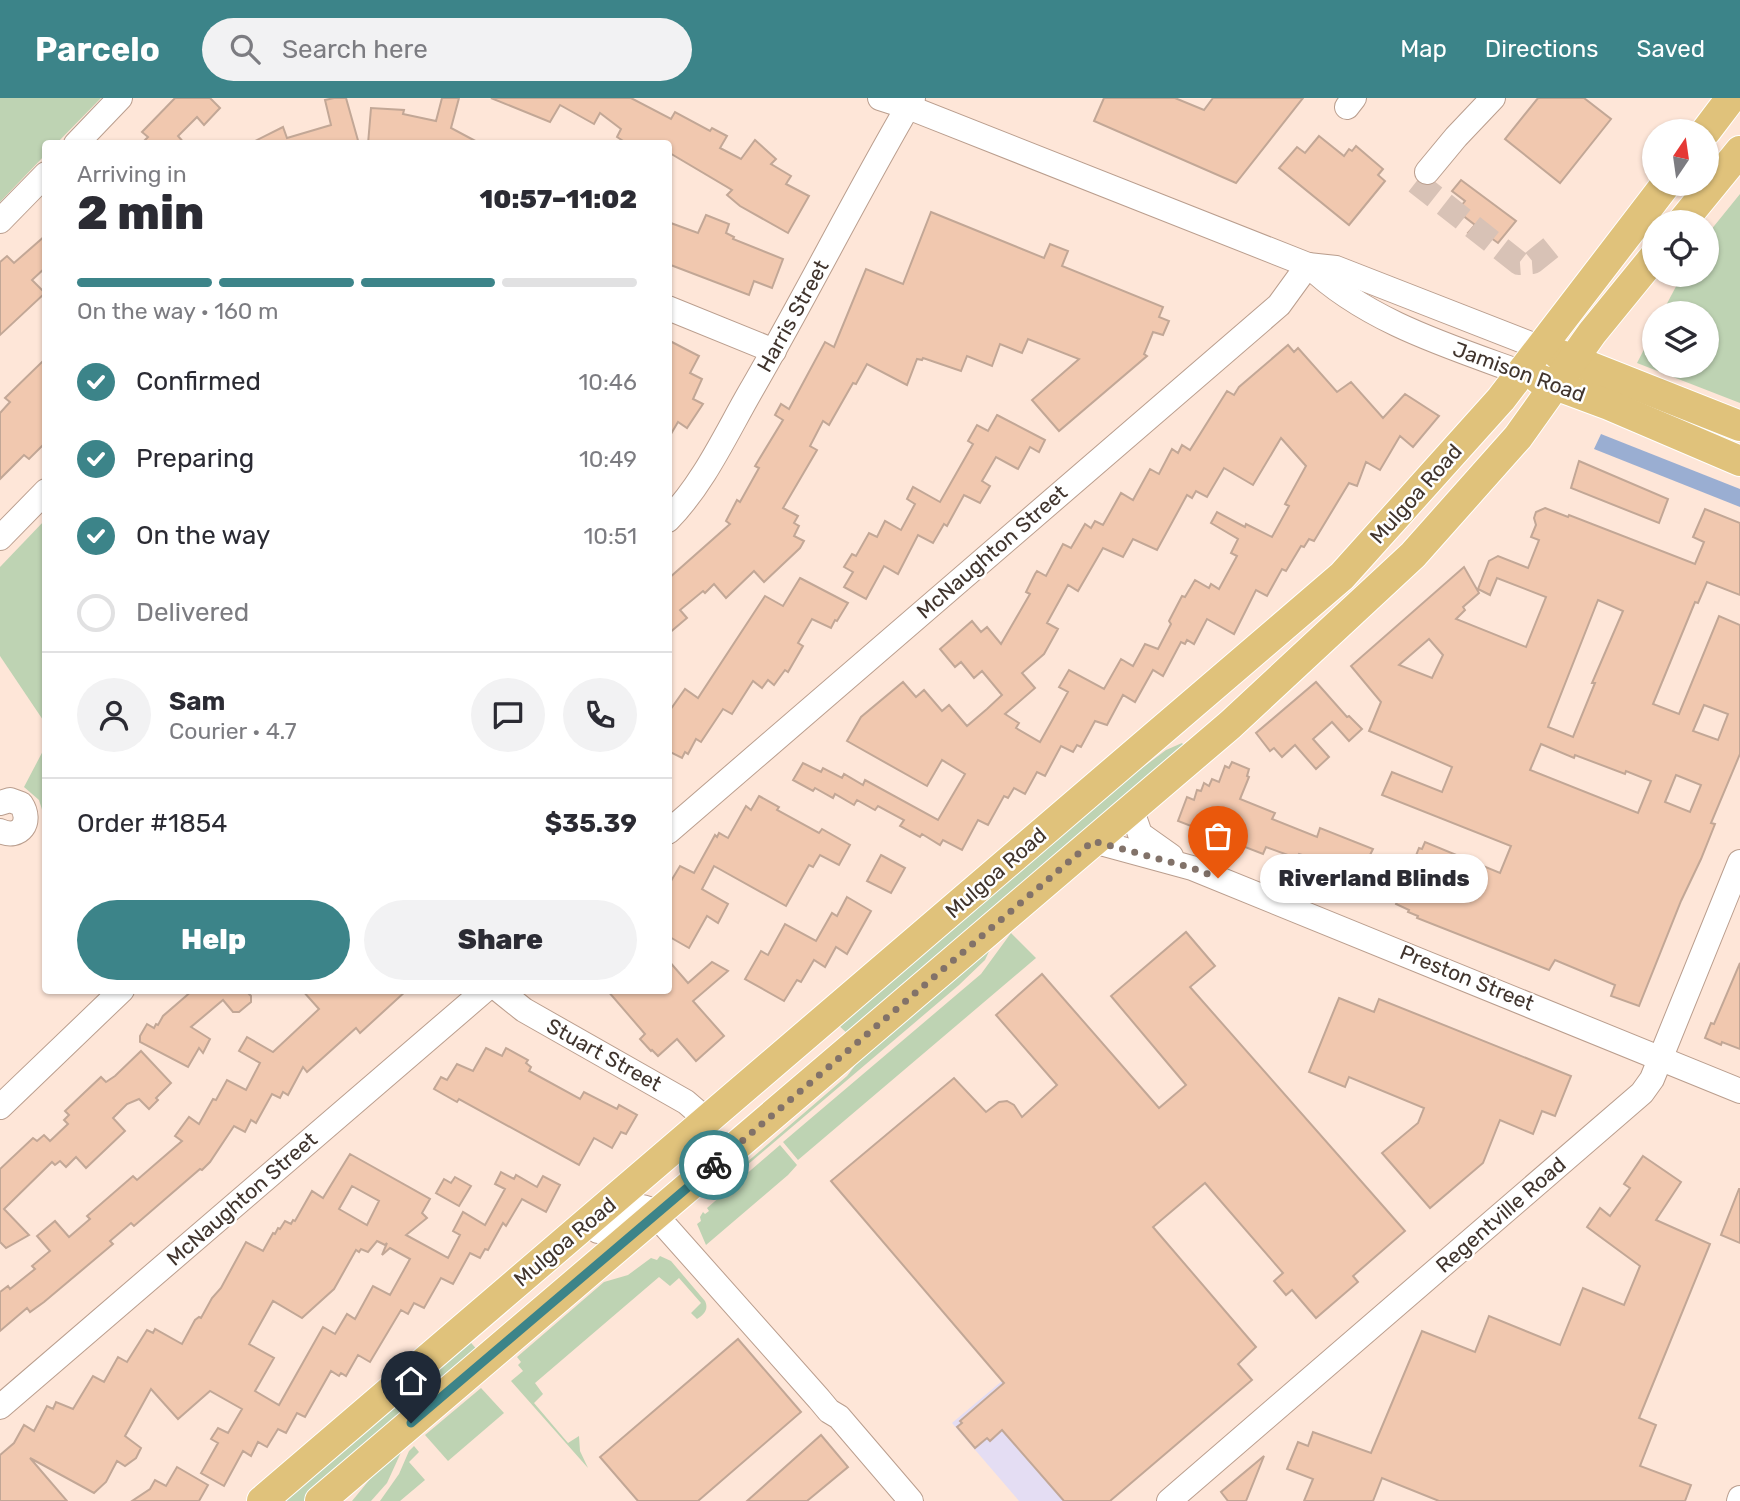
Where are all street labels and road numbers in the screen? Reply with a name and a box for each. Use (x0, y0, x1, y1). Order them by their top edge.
street label: Harris Street (752, 255, 834, 376)
street label: Jamison Road (1450, 336, 1589, 407)
street label: Mulgoa Road (1364, 439, 1467, 549)
street label: McNaughton Street (911, 479, 1072, 624)
street label: Mulgoa Road (940, 822, 1051, 923)
street label: Preston Street (1396, 939, 1538, 1016)
street label: Stuart Street (542, 1013, 666, 1096)
street label: McNaughton Street (161, 1126, 322, 1271)
street label: Regentville Road (1431, 1151, 1571, 1278)
street label: Mulgoa Road (509, 1192, 621, 1292)

